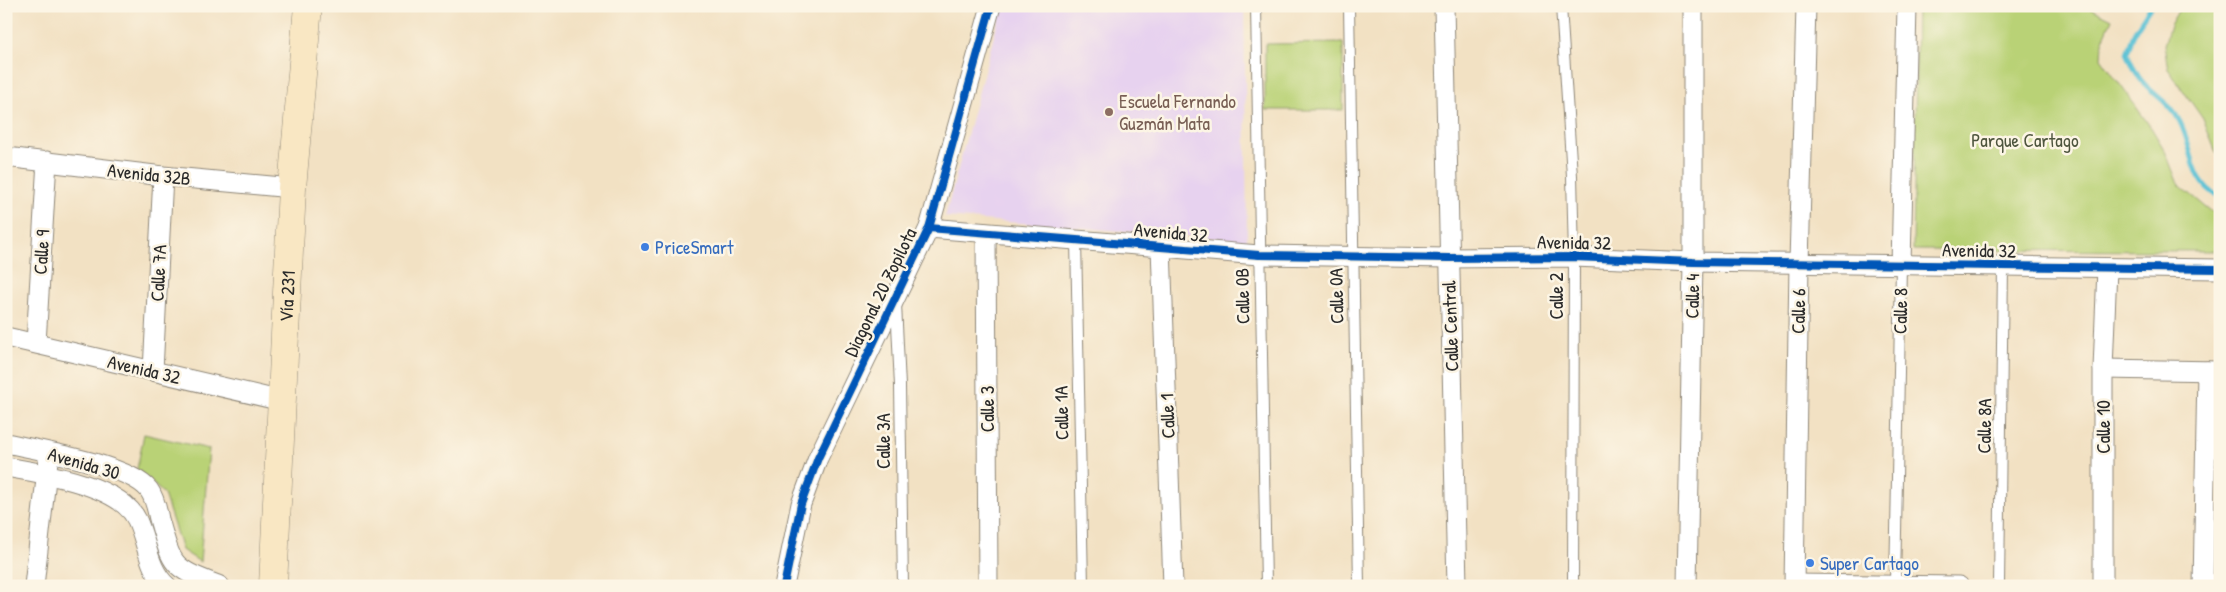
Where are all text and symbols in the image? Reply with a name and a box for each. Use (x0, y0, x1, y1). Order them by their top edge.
place label: Escuela Fernando Guzmán Mata (1119, 88, 1236, 136)
marker: Escuela Fernando Guzmán Mata (1103, 106, 1115, 118)
park label: Parque Cartago (1971, 127, 2079, 153)
street label: Avenida 32B (106, 157, 192, 191)
street label: Avenida 32 (1133, 216, 1209, 248)
street label: Diagonal 20 Zopilota (838, 223, 923, 361)
street label: Avenida 32 (1537, 228, 1611, 256)
street label: Calle 9 (26, 229, 56, 275)
place label: PriceSmart (655, 234, 734, 260)
street label: Avenida 32 (1942, 236, 2016, 264)
marker: PriceSmart (639, 241, 651, 253)
street label: Calle 7A (144, 244, 172, 302)
street label: Calle 0B (1229, 268, 1255, 324)
street label: Calle 0A (1323, 268, 1349, 324)
street label: Vía 231 (273, 270, 301, 322)
street label: Calle 2 (1543, 272, 1569, 319)
street label: Calle 4 (1679, 273, 1705, 319)
street label: Calle Central (1435, 279, 1465, 372)
street label: Calle 6 (1785, 288, 1811, 334)
street label: Calle 8 (1887, 288, 1913, 334)
street label: Avenida 32 (105, 348, 183, 390)
street label: Calle 3 (974, 386, 1000, 432)
street label: Calle 1A (1048, 386, 1074, 440)
street label: Calle 1 (1153, 393, 1181, 439)
street label: Calle 8A (1971, 398, 1997, 454)
street label: Calle 10 (2090, 400, 2116, 454)
street label: Calle 3A (870, 413, 896, 469)
street label: Avenida 30 (45, 440, 123, 486)
place label: Super Cartago (1820, 550, 1919, 576)
marker: Super Cartago (1804, 557, 1816, 569)

